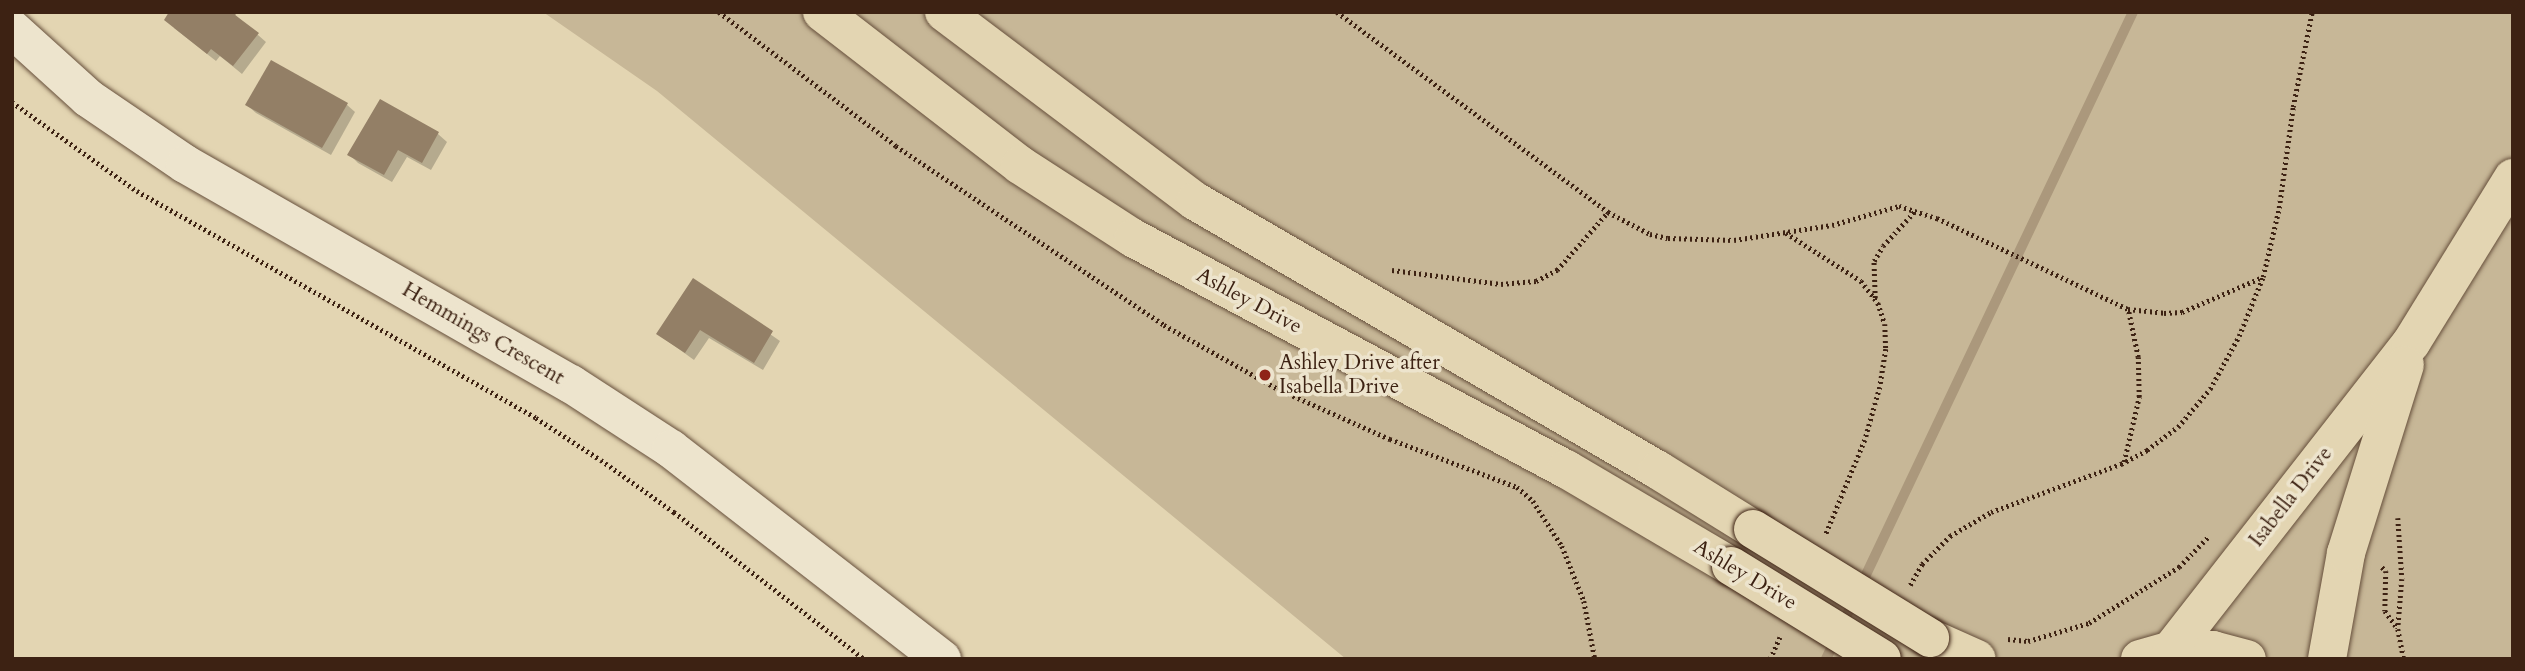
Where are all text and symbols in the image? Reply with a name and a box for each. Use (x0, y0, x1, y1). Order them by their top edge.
street label: Ashley Drive (1192, 263, 1306, 339)
street label: Hemmings Crescent (398, 277, 568, 391)
place label: Ashley Drive after Isabella Drive (1279, 350, 1440, 400)
marker: Ashley Drive after Isabella Drive (1257, 367, 1273, 383)
street label: Isabella Drive (2244, 442, 2338, 552)
street label: Ashley Drive (1689, 534, 1801, 616)

